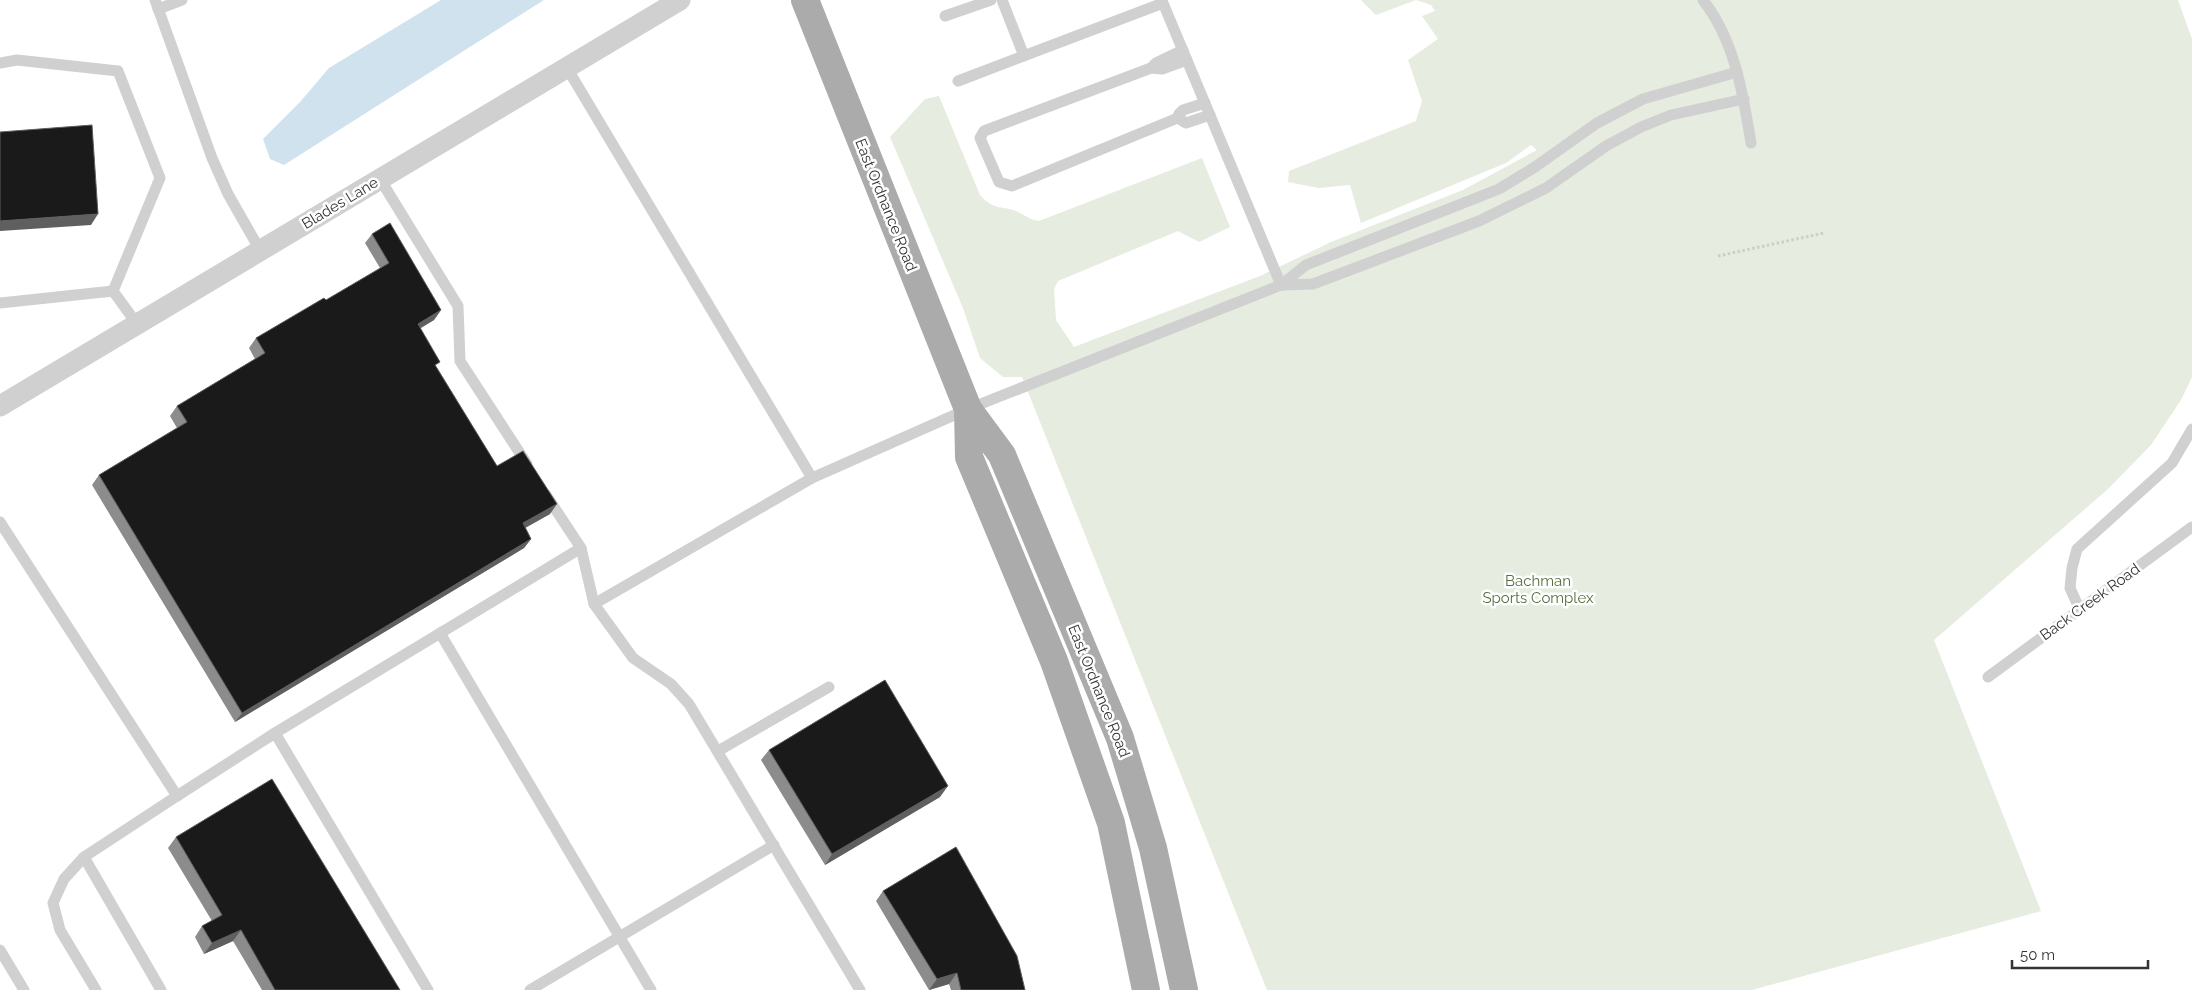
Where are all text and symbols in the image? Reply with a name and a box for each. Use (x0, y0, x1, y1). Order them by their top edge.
street label: East Ordnance Road (851, 136, 921, 274)
street label: Blades Lane (299, 173, 382, 233)
street label: Back Creek Road (2037, 560, 2143, 644)
park label: Bachman Sports Complex (1482, 572, 1594, 607)
street label: East Ordnance Road (1064, 622, 1134, 760)
scale bar (2012, 938, 2148, 970)
text: 50 m (2020, 946, 2055, 964)

